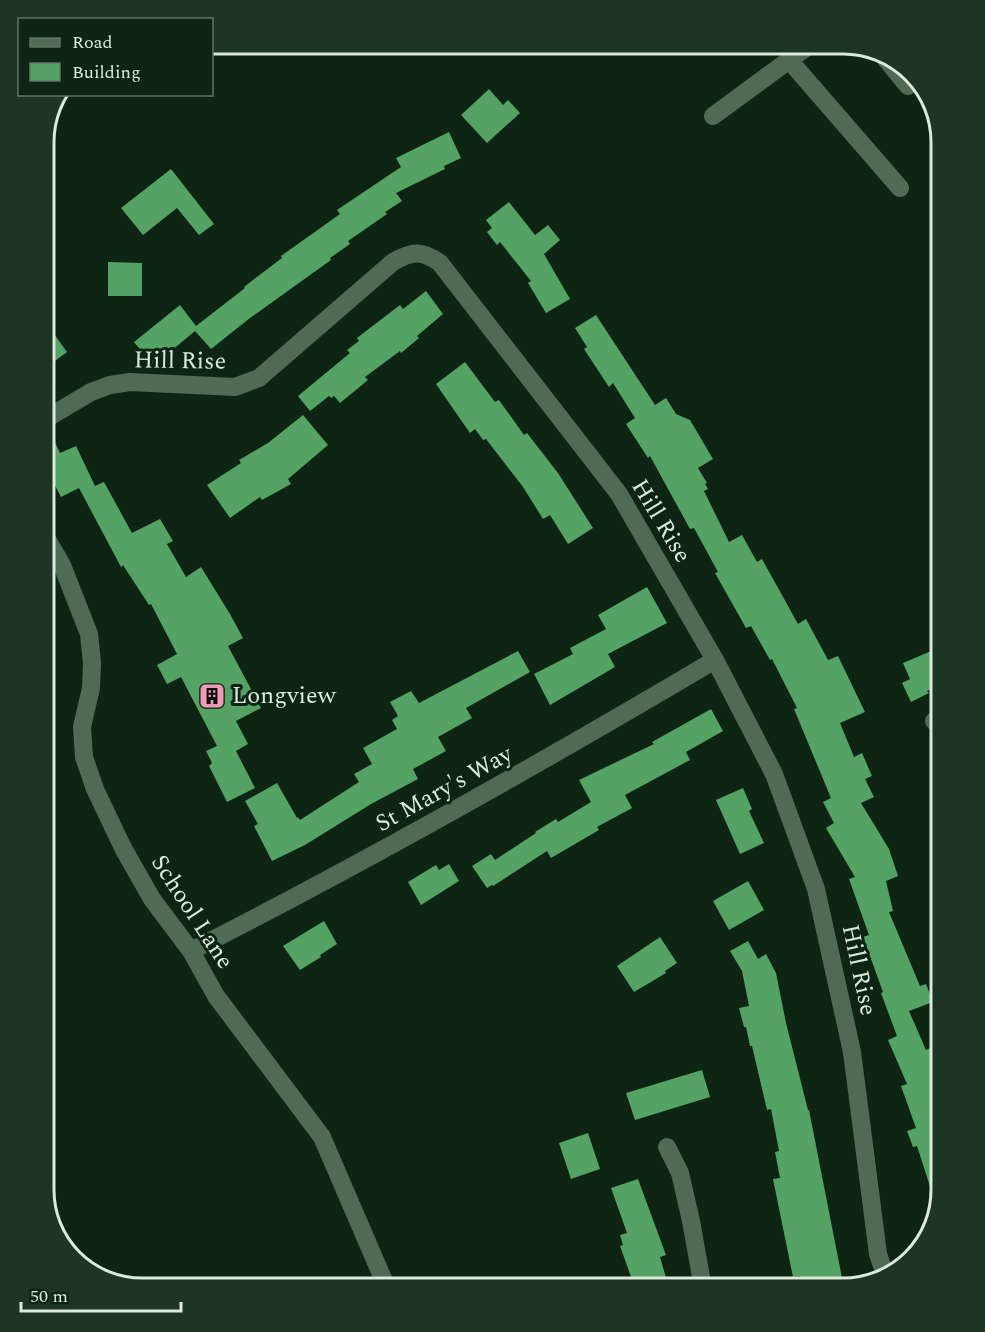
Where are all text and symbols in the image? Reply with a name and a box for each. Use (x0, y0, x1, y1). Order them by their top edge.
legend (18, 18, 213, 96)
text: Road (72, 29, 113, 56)
text: Building (72, 59, 141, 86)
street label: Hill Rise (133, 342, 227, 380)
street label: Hill Rise (622, 472, 700, 570)
place label: Longview (232, 678, 337, 714)
building icon: Longview (197, 681, 227, 711)
street label: St Mary's Way (369, 736, 520, 842)
street label: School Lane (141, 848, 243, 976)
street label: Hill Rise (832, 921, 886, 1019)
scale bar (21, 1275, 182, 1313)
text: 50 m (30, 1283, 68, 1310)

